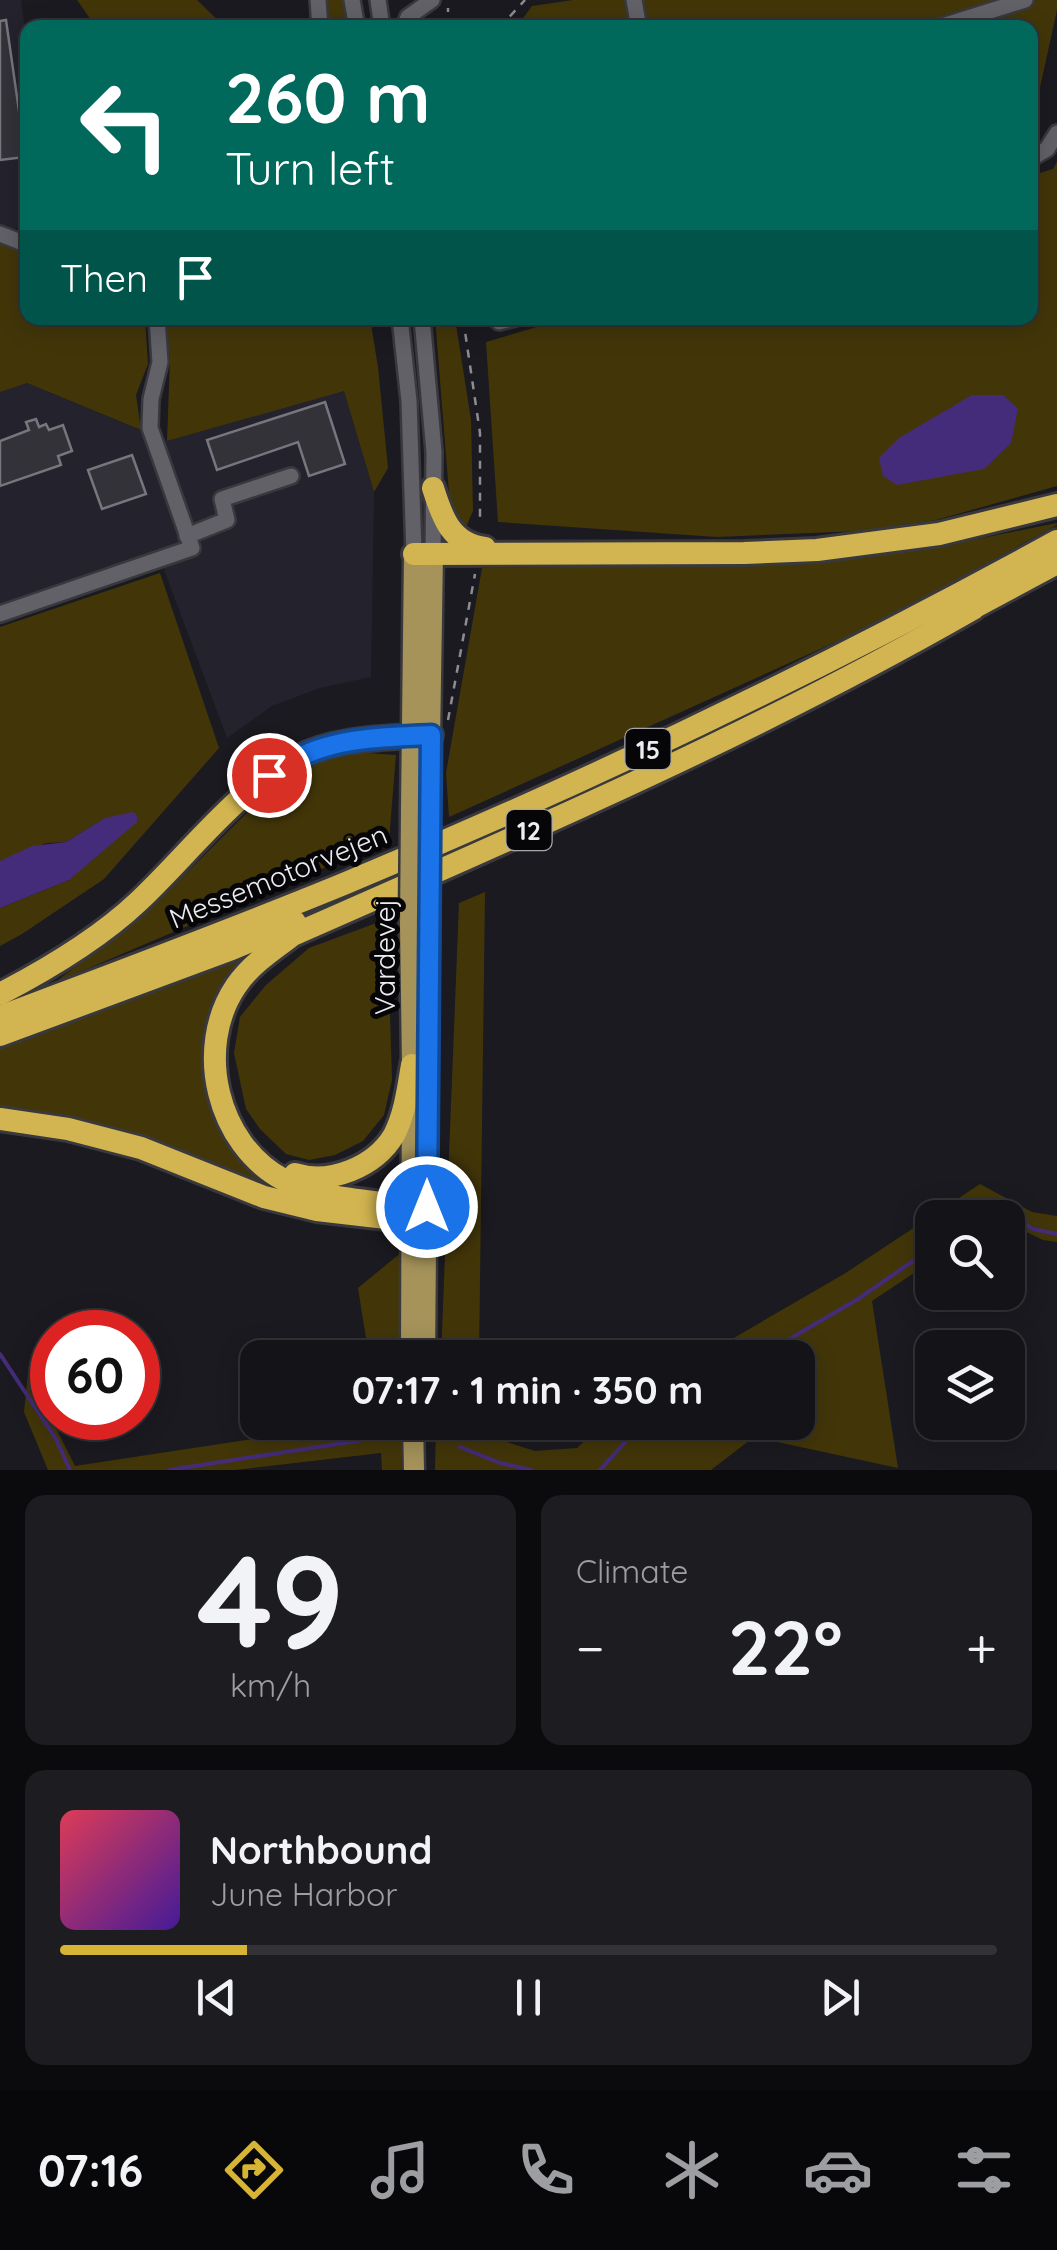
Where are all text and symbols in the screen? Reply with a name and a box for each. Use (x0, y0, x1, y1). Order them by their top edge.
text: 260 m (225, 53, 431, 141)
icon: left (60, 60, 190, 190)
text: Turn left (225, 140, 395, 196)
icon: arrive (168, 250, 223, 305)
text: Then (60, 254, 148, 302)
road number: 15 (626, 729, 670, 769)
pin (227, 733, 312, 818)
icon: arrive (242, 748, 297, 803)
road number: 12 (506, 810, 552, 850)
street label: Messemotorvejen (164, 816, 392, 936)
street label: Vardevej (367, 899, 402, 1015)
position arrow (375, 1155, 479, 1259)
map controls (915, 1200, 1025, 1440)
button: search (915, 1200, 1025, 1310)
speed limit sign: 60 (30, 1310, 160, 1440)
button: layers (915, 1330, 1025, 1440)
text: 07:17 · 1 min · 350 m (352, 1366, 703, 1414)
text: 49 (197, 1518, 344, 1681)
text: Climate (576, 1551, 688, 1591)
text: 22° (728, 1600, 843, 1694)
text: − (576, 1613, 605, 1682)
text: + (966, 1613, 997, 1682)
text: km/h (230, 1665, 311, 1705)
text: Northbound (210, 1826, 432, 1874)
text: June Harbor (210, 1874, 398, 1914)
icon: previous (189, 1970, 244, 2025)
icon: pause (501, 1970, 556, 2025)
icon: next (813, 1970, 868, 2025)
icon: directions (219, 2135, 289, 2205)
icon: music (365, 2135, 435, 2205)
icon: phone (511, 2135, 581, 2205)
icon: climate (657, 2135, 727, 2205)
icon: car (803, 2135, 873, 2205)
icon: filters (949, 2135, 1019, 2205)
text: 07:16 (38, 2142, 143, 2198)

